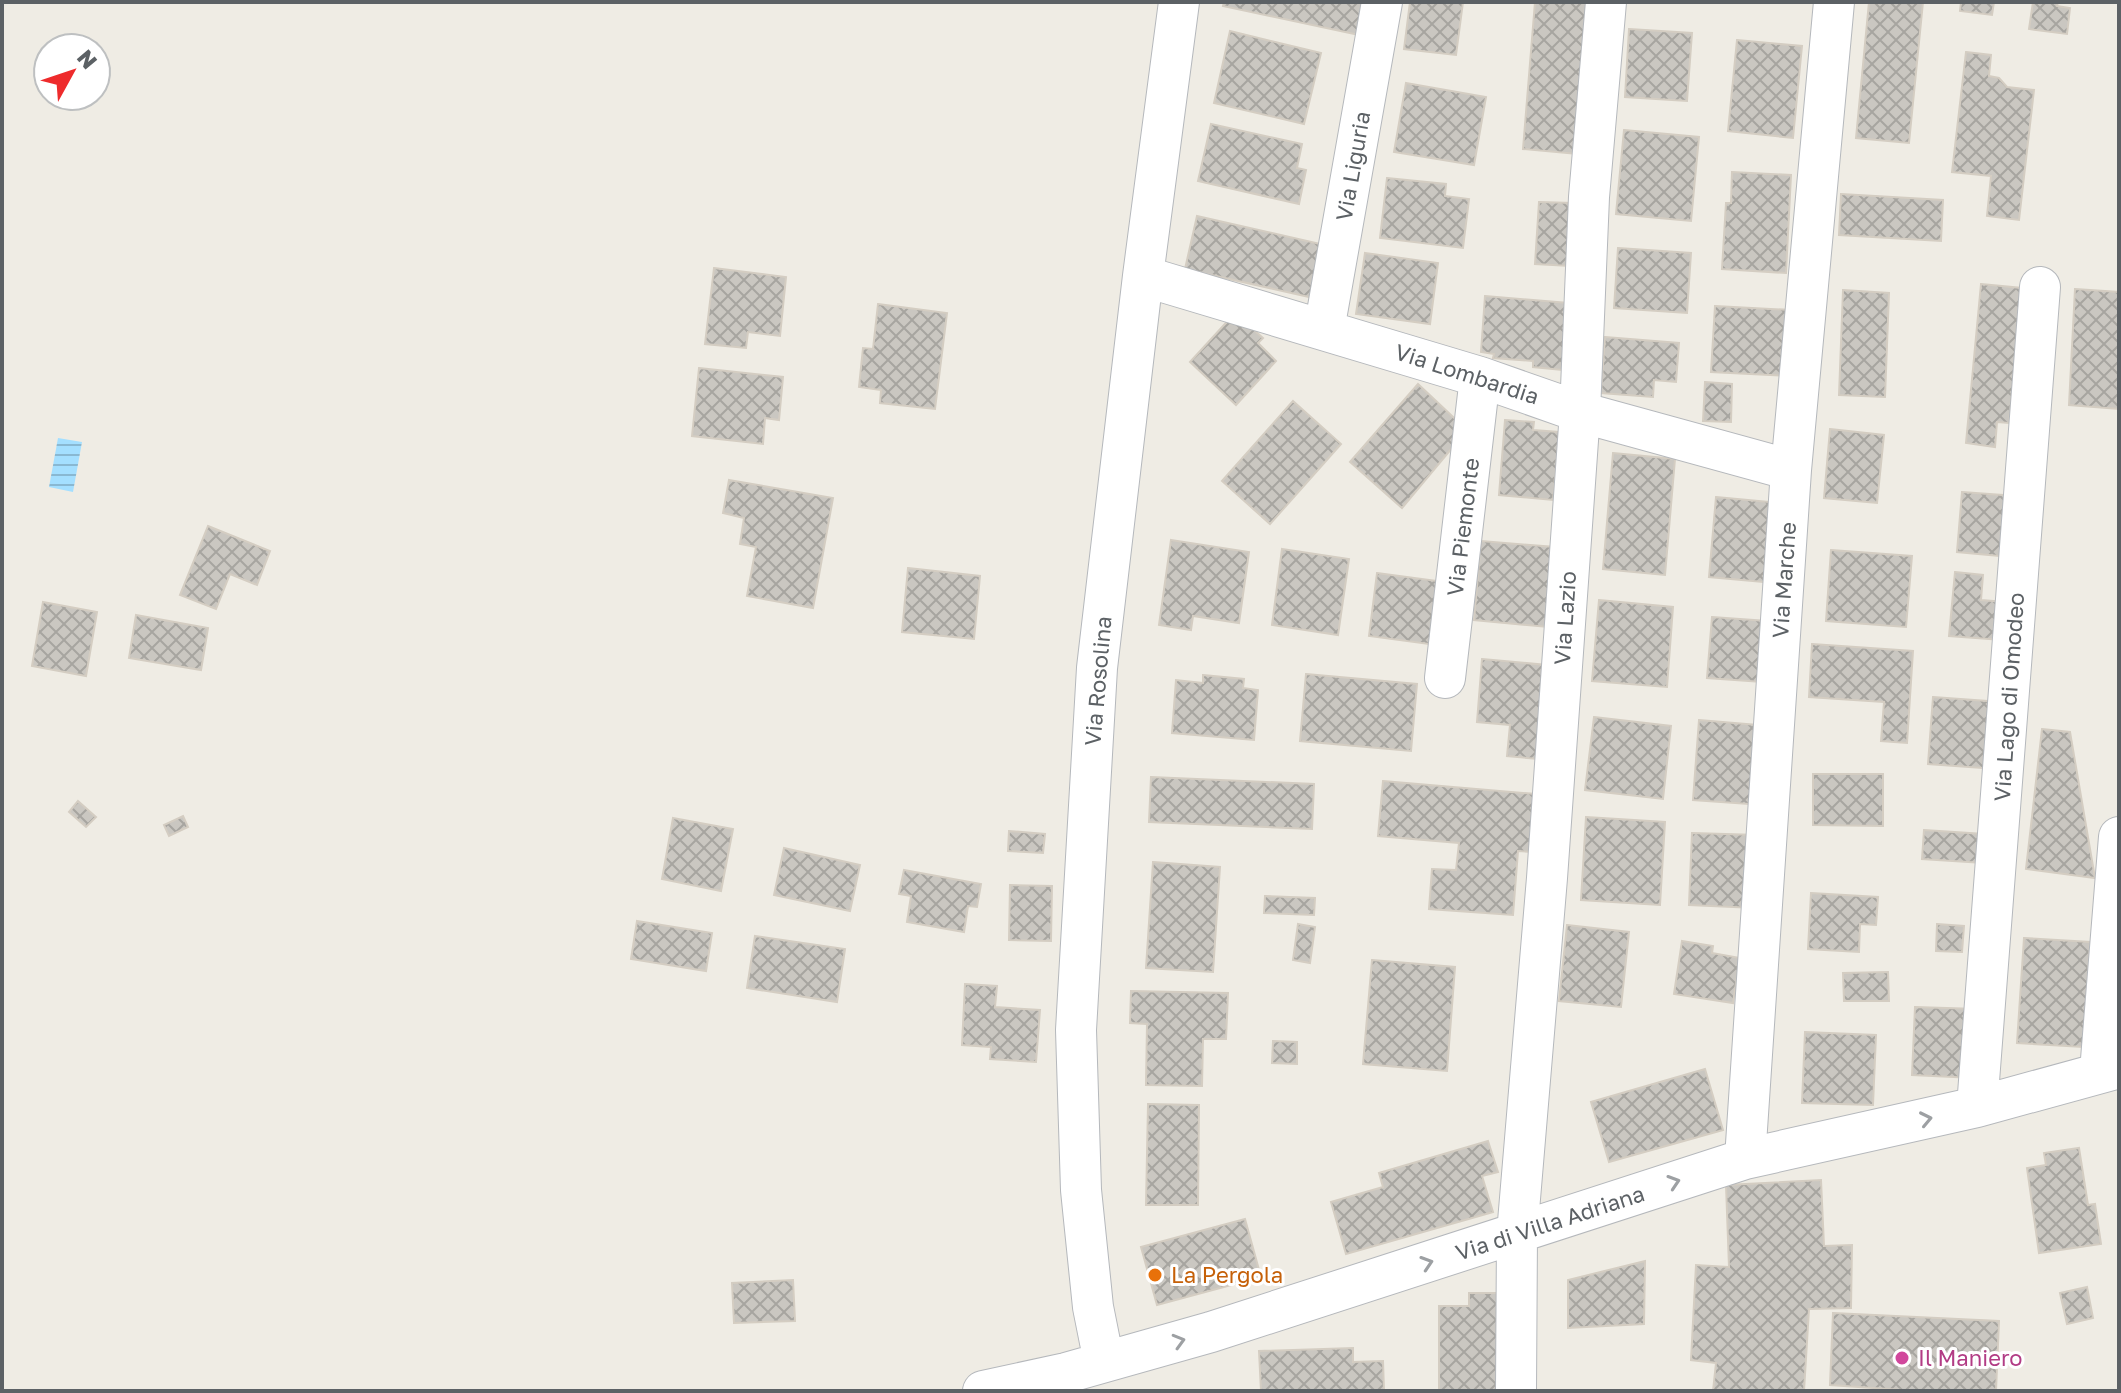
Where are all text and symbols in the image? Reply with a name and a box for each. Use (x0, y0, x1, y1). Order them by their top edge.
north arrow (32, 32, 112, 112)
text: N (72, 44, 103, 74)
street label: Via Liguria (1330, 109, 1375, 223)
street label: Via Lombardia (1392, 338, 1543, 409)
street label: Via Piemonte (1441, 456, 1484, 598)
street label: Via Marche (1766, 521, 1801, 639)
street label: Via Lazio (1548, 570, 1581, 666)
street label: Via Lago di Omodeo (1988, 592, 2029, 802)
street label: Via Rosolina (1078, 615, 1117, 747)
one-way arrow (1919, 1111, 1932, 1128)
one-way arrow (1666, 1176, 1680, 1192)
street label: Via di Villa Adriana (1452, 1179, 1648, 1266)
one-way arrow (1420, 1256, 1433, 1272)
place label: La Pergola (1171, 1261, 1283, 1288)
marker: La Pergola (1146, 1266, 1164, 1284)
one-way arrow (1171, 1334, 1185, 1350)
place label: Il Maniero (1918, 1344, 2023, 1371)
marker: Il Maniero (1893, 1349, 1911, 1367)

